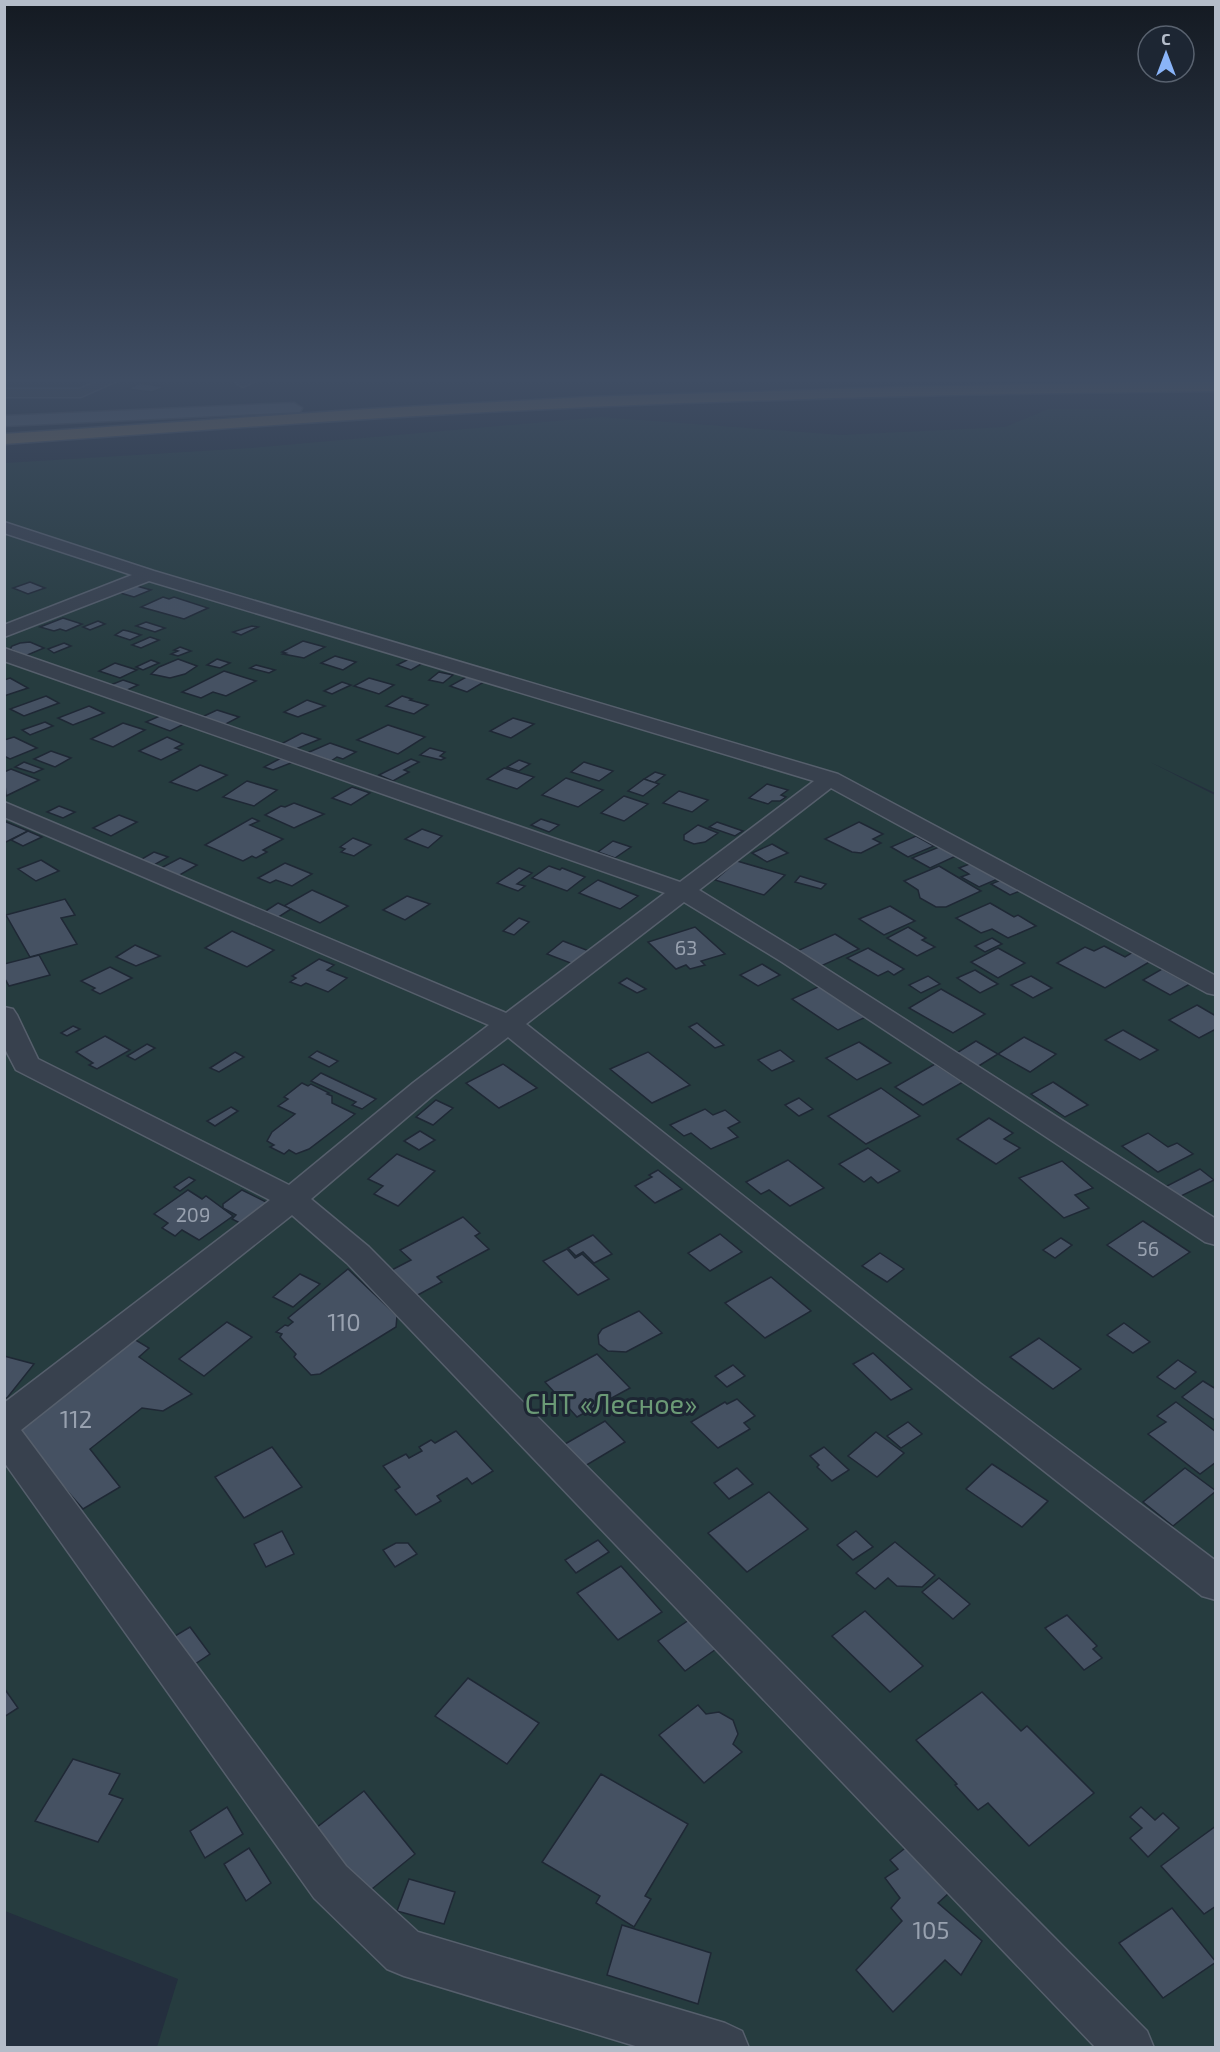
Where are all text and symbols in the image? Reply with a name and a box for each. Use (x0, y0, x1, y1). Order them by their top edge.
north arrow (1136, 24, 1196, 84)
text: С (1161, 29, 1171, 48)
house number: 63 (675, 935, 697, 959)
house number: 209 (176, 1202, 210, 1226)
house number: 56 (1137, 1236, 1159, 1260)
house number: 110 (327, 1307, 361, 1336)
park label: СНТ «Лесное» (525, 1387, 697, 1419)
house number: 112 (60, 1404, 92, 1433)
house number: 105 (913, 1915, 949, 1944)

